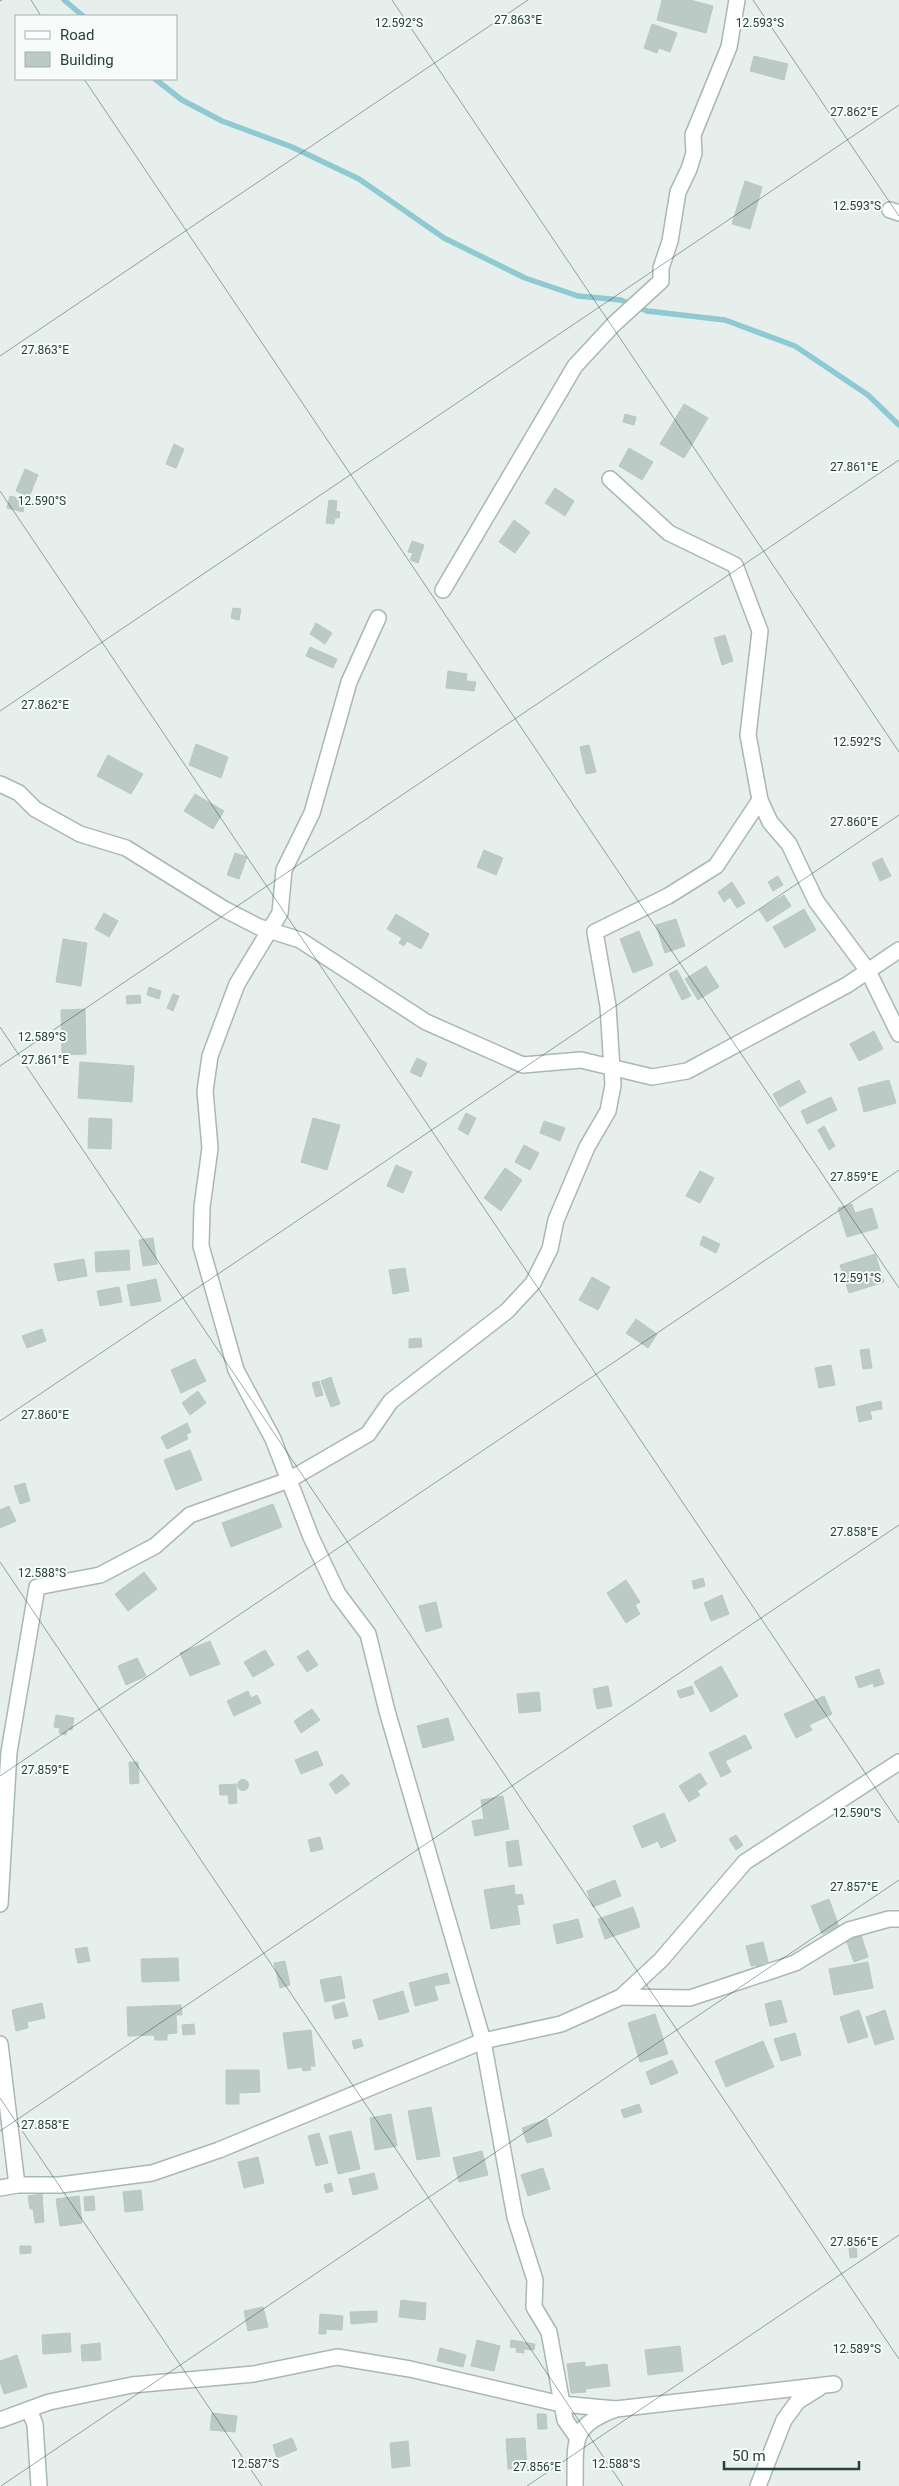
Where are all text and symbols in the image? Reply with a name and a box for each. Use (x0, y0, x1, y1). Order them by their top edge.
text: 27.863°E (494, 13, 542, 27)
legend (15, 15, 178, 80)
text: 12.592°S (375, 16, 423, 30)
text: 12.593°S (736, 16, 784, 30)
text: Road (60, 26, 94, 44)
text: Building (60, 51, 114, 69)
text: 27.862°E (830, 105, 878, 119)
text: 12.593°S (833, 199, 881, 213)
text: 27.863°E (21, 343, 69, 357)
text: 27.861°E (830, 460, 878, 474)
text: 12.590°S (18, 494, 66, 508)
text: 27.862°E (21, 698, 69, 712)
text: 12.592°S (833, 735, 881, 749)
text: 27.860°E (830, 815, 878, 829)
text: 12.589°S (18, 1030, 66, 1044)
text: 27.861°E (21, 1053, 69, 1067)
text: 27.859°E (830, 1170, 878, 1184)
text: 12.591°S (833, 1271, 881, 1285)
text: 27.860°E (21, 1408, 69, 1422)
text: 27.858°E (830, 1525, 878, 1539)
text: 12.588°S (18, 1566, 66, 1580)
text: 27.859°E (21, 1763, 69, 1777)
text: 12.590°S (833, 1806, 881, 1820)
text: 27.857°E (830, 1880, 878, 1894)
text: 27.858°E (21, 2118, 69, 2132)
text: 27.856°E (830, 2235, 878, 2249)
text: 12.589°S (833, 2342, 881, 2356)
scale bar (724, 2438, 859, 2470)
text: 50 m (732, 2447, 766, 2465)
text: 12.587°S (231, 2457, 279, 2471)
text: 12.588°S (592, 2457, 640, 2471)
text: 27.856°E (513, 2460, 561, 2474)

